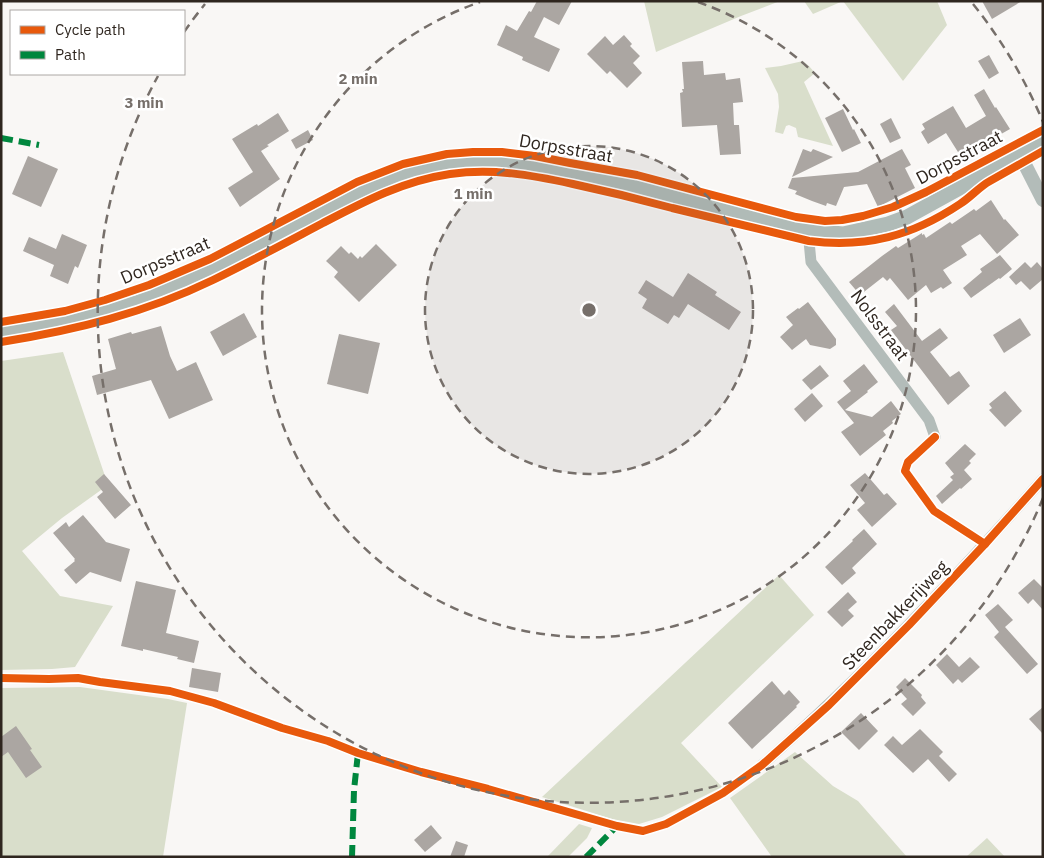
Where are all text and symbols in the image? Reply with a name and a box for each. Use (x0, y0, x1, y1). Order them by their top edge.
legend (10, 10, 185, 75)
text: Cycle path (55, 20, 126, 39)
text: Path (55, 45, 86, 64)
text: 2 min (338, 69, 378, 88)
text: 3 min (124, 93, 164, 112)
street label: Dorpsstraat (912, 125, 1006, 189)
street label: Dorpsstraat (517, 128, 615, 168)
text: 1 min (453, 184, 493, 203)
street label: Dorpsstraat (117, 231, 213, 289)
street label: Nolsstraat (846, 285, 914, 365)
centre of rings (580, 301, 598, 319)
street label: Steenbakkerijweg (837, 555, 954, 675)

